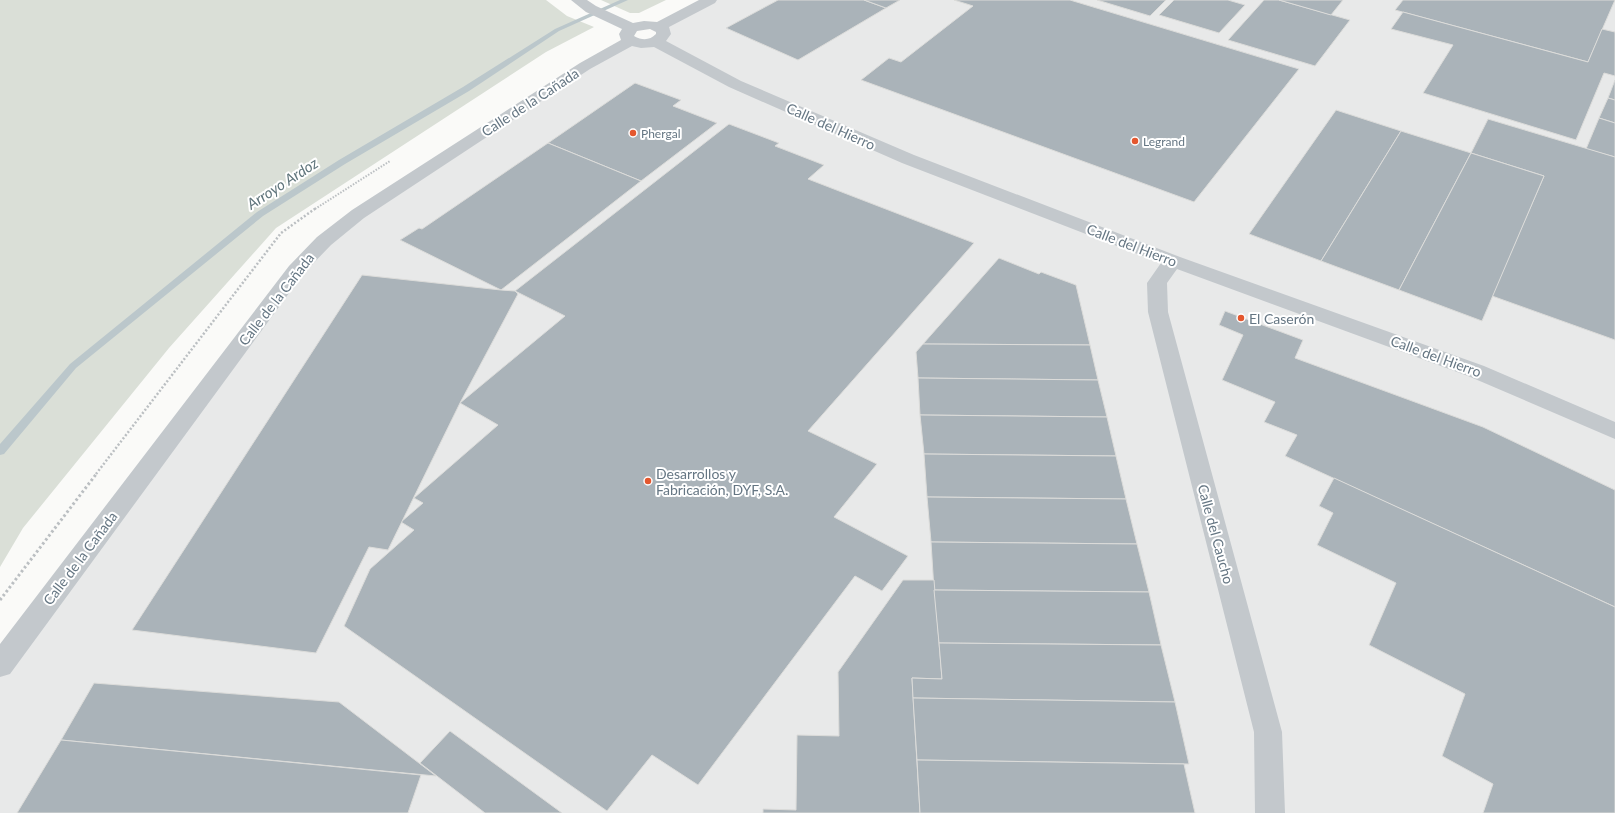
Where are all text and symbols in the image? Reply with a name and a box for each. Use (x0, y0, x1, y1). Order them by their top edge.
street label: Calle de la Cañada (478, 64, 582, 140)
street label: Calle del Hierro (784, 99, 878, 153)
place label: Phergal (641, 126, 680, 141)
marker: Phergal (628, 128, 638, 138)
place label: Legrand (1143, 134, 1185, 149)
marker: Legrand (1130, 136, 1140, 146)
water label: Arroyo Ardoz (242, 153, 321, 213)
street label: Calle del Hierro (1085, 220, 1180, 270)
street label: Calle de la Cañada (235, 249, 317, 349)
place label: El Caserón (1249, 310, 1314, 327)
marker: El Caserón (1236, 313, 1246, 323)
street label: Calle del Hierro (1388, 332, 1484, 380)
place label: Desarrollos y Fabricación, DYF, S.A. (656, 465, 788, 498)
marker: Desarrollos y Fabricación, DYF, S.A. (643, 476, 653, 486)
street label: Calle del Caucho (1195, 482, 1237, 586)
street label: Calle de la Cañada (39, 508, 121, 608)

